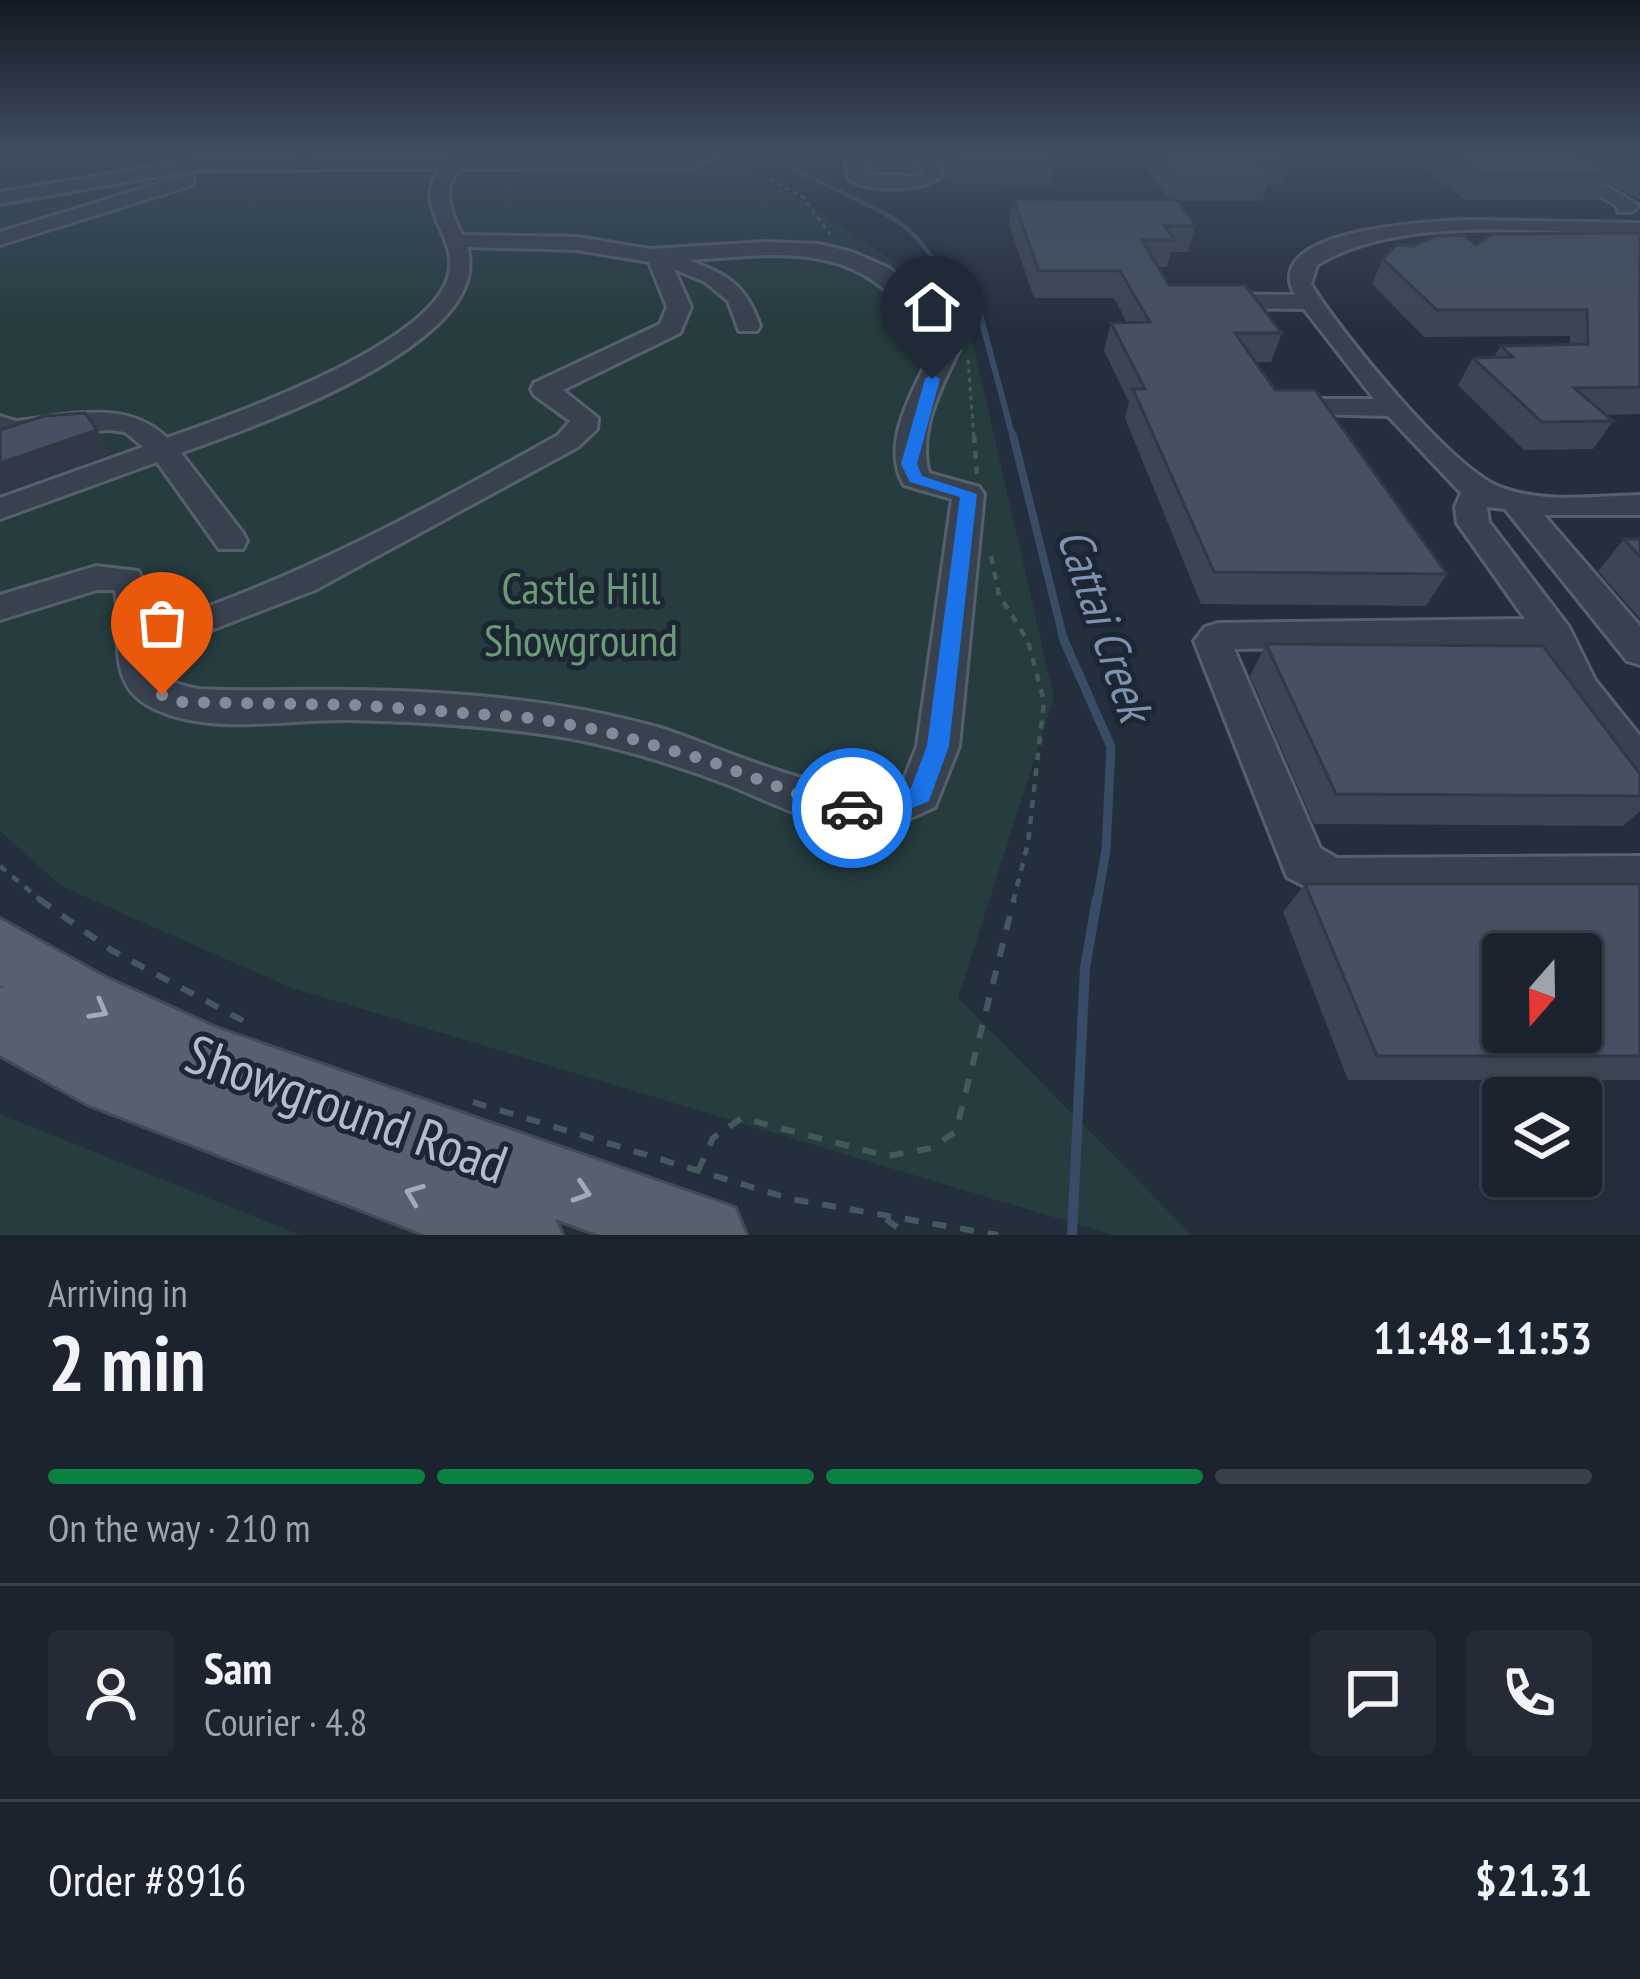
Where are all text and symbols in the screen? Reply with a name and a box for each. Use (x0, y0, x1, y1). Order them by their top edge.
pin (881, 256, 983, 379)
icon: home (899, 274, 965, 340)
water label: Cattai Creek (1044, 520, 1169, 733)
park label: Castle Hill Showground (484, 558, 678, 668)
pin (111, 572, 213, 695)
icon: bag (129, 590, 195, 656)
courier (792, 748, 912, 868)
icon: car (819, 775, 885, 841)
north arrow (1482, 933, 1602, 1053)
map controls (1482, 933, 1602, 1197)
one-way arrow (87, 996, 108, 1019)
street label: Showground Road (177, 1018, 517, 1198)
button: layers (1482, 1077, 1602, 1197)
one-way arrow (571, 1178, 592, 1203)
one-way arrow (405, 1183, 426, 1208)
text: Arriving in (48, 1267, 188, 1318)
text: 11:48–11:53 (1373, 1308, 1592, 1366)
text: 2 min (48, 1312, 206, 1413)
text: On the way · 210 m (48, 1502, 310, 1553)
button: person (48, 1630, 174, 1756)
button: chat (1310, 1630, 1436, 1756)
button: phone (1466, 1630, 1592, 1756)
text: Sam (204, 1638, 272, 1696)
text: Courier · 4.8 (204, 1696, 367, 1747)
text: Order #8916 (48, 1850, 246, 1908)
text: $21.31 (1475, 1850, 1592, 1908)

